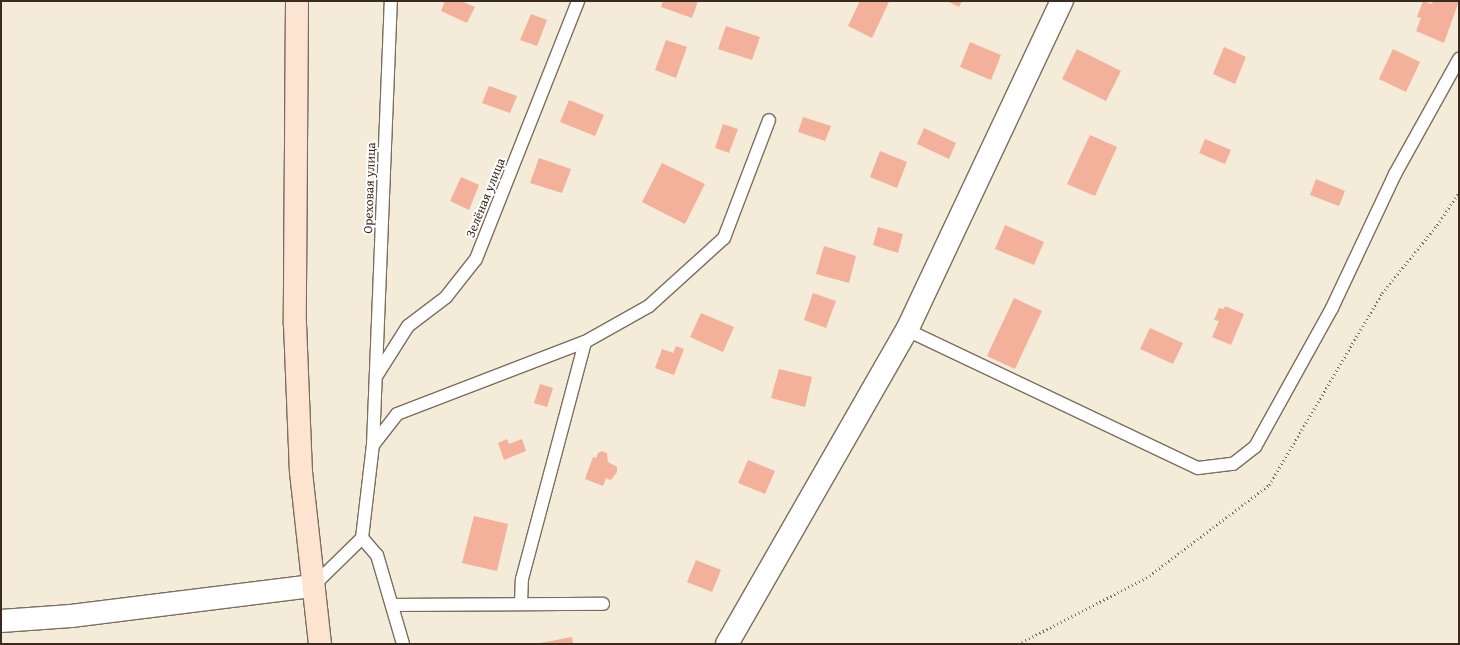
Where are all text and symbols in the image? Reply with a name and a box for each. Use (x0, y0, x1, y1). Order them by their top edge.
street label: Ореховая улица (361, 142, 379, 234)
street label: Зелёная улица (463, 156, 509, 240)

